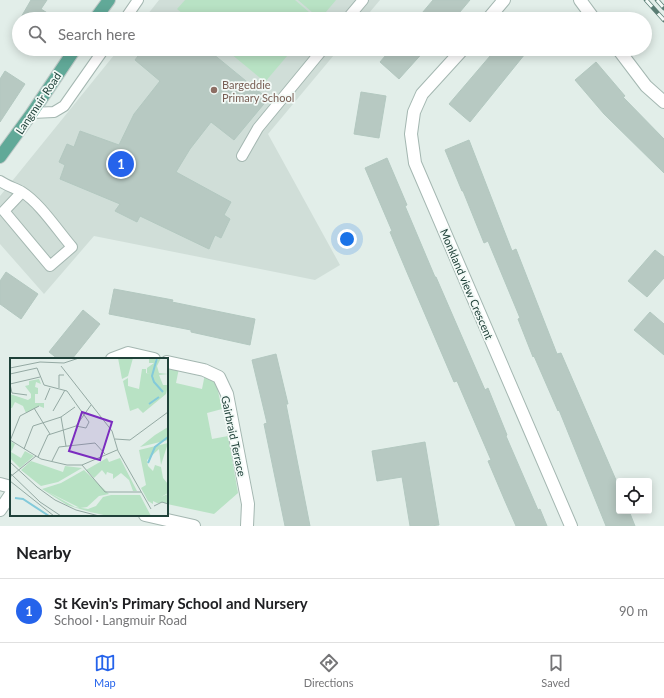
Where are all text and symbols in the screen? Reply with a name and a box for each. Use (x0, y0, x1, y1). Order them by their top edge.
search box (12, 12, 652, 56)
icon: search (26, 23, 48, 45)
text: Search here (58, 25, 135, 43)
street label: Langmuir Road (13, 70, 63, 136)
place label: Bargeddie Primary School (222, 78, 294, 104)
marker: Bargeddie Primary School (209, 85, 219, 95)
pin: 1 (108, 149, 134, 179)
street label: Monkland view Crescent (438, 227, 496, 341)
your location (337, 229, 357, 249)
inset map (10, 358, 168, 516)
street label: Gairbraid Terrace (219, 394, 249, 478)
map controls (616, 478, 652, 514)
button: locate (616, 478, 652, 514)
text: Nearby (16, 542, 71, 563)
text: St Kevin's Primary School and Nursery (54, 594, 308, 612)
text: 1 (25, 603, 33, 619)
text: 90 m (619, 603, 648, 619)
text: School · Langmuir Road (54, 612, 187, 628)
tab: Map (94, 652, 116, 689)
tab: Directions (304, 652, 353, 689)
tab: Saved (541, 652, 570, 689)

